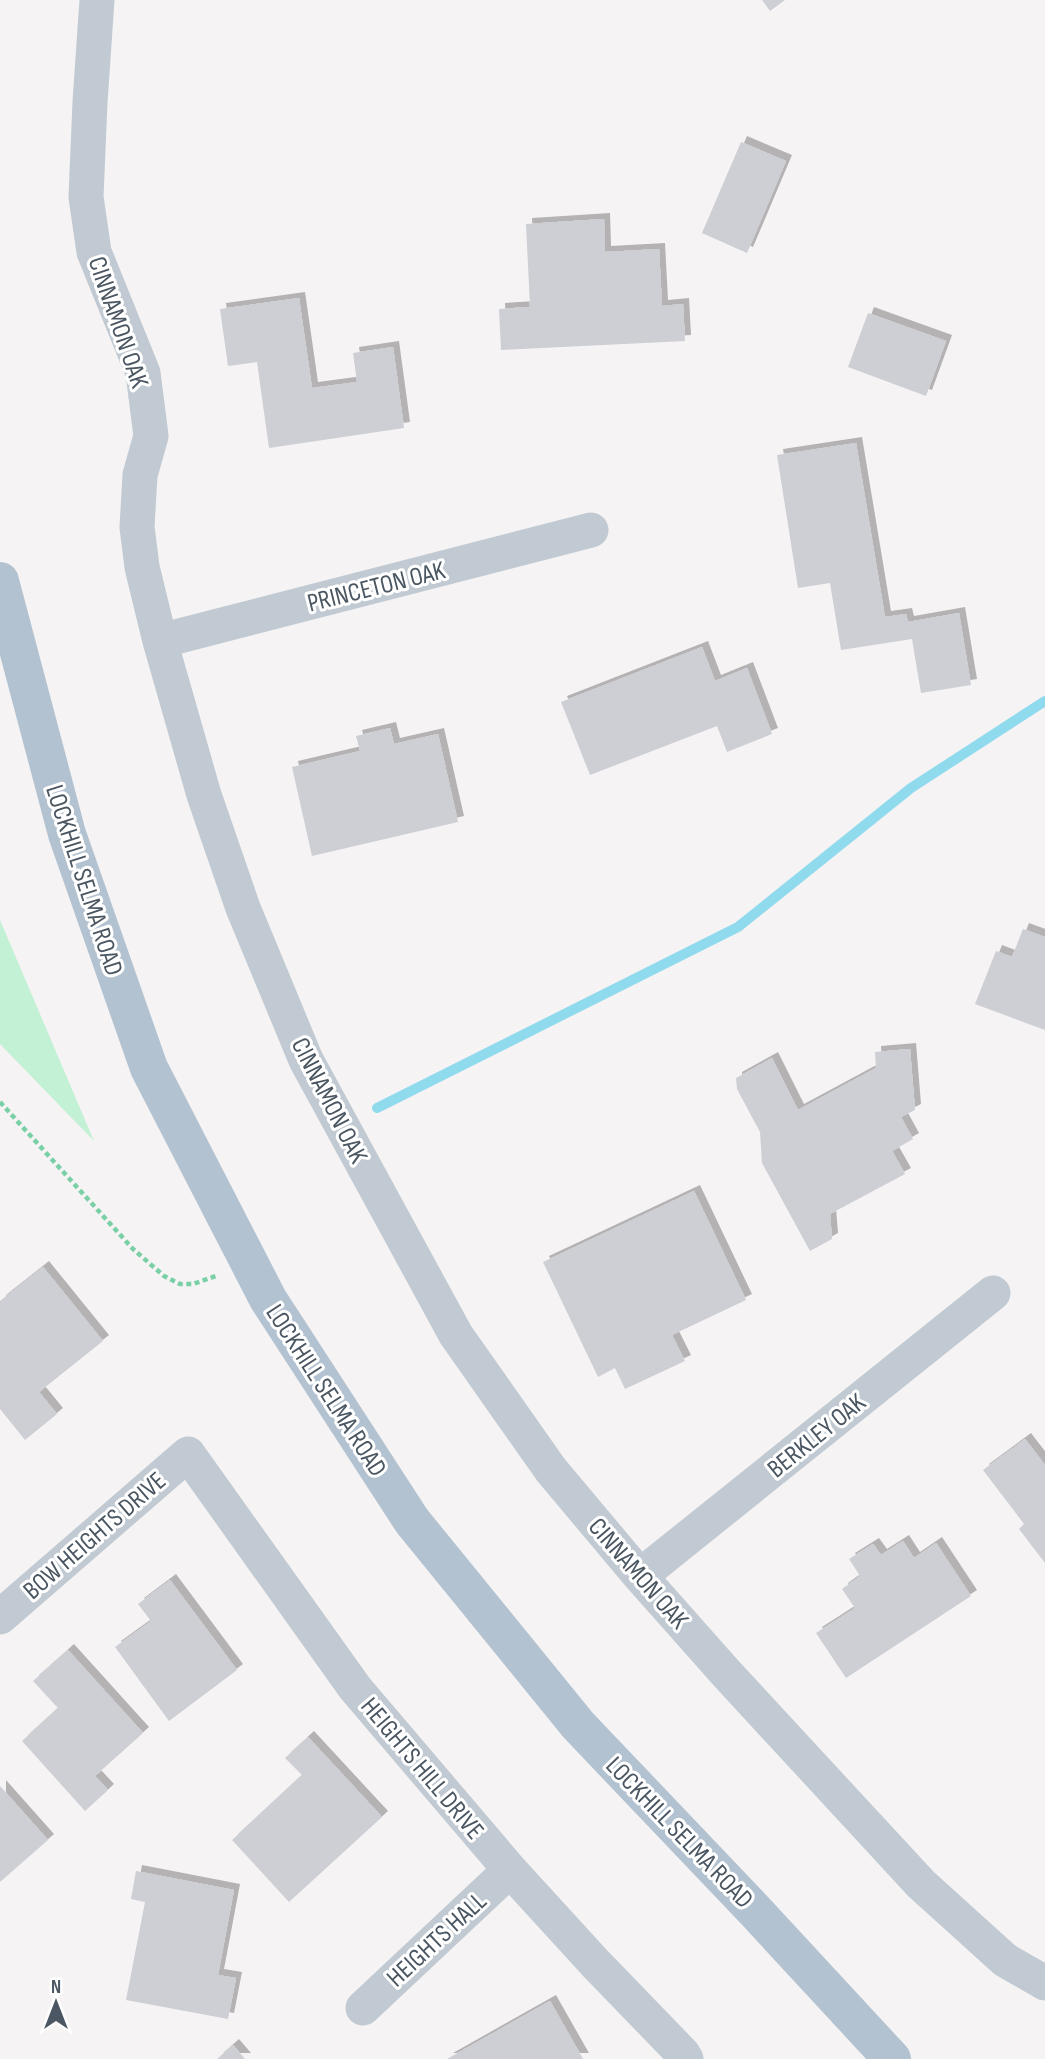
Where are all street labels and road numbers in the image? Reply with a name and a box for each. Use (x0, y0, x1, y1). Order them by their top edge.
street label: CINNAMON OAK (81, 253, 155, 392)
street label: PRINCETON OAK (304, 555, 449, 620)
street label: LOCKHILL SELMA ROAD (38, 781, 129, 980)
street label: CINNAMON OAK (284, 1033, 374, 1169)
street label: LOCKHILL SELMA ROAD (259, 1299, 393, 1483)
street label: BERKLEY OAK (762, 1387, 872, 1485)
street label: BOW HEIGHTS DRIVE (17, 1466, 173, 1606)
street label: CINNAMON OAK (581, 1512, 695, 1636)
street label: HEIGHTS HILL DRIVE (354, 1692, 490, 1846)
street label: LOCKHILL SELMA ROAD (599, 1751, 759, 1915)
street label: HEIGHTS HALL (381, 1886, 493, 1994)

